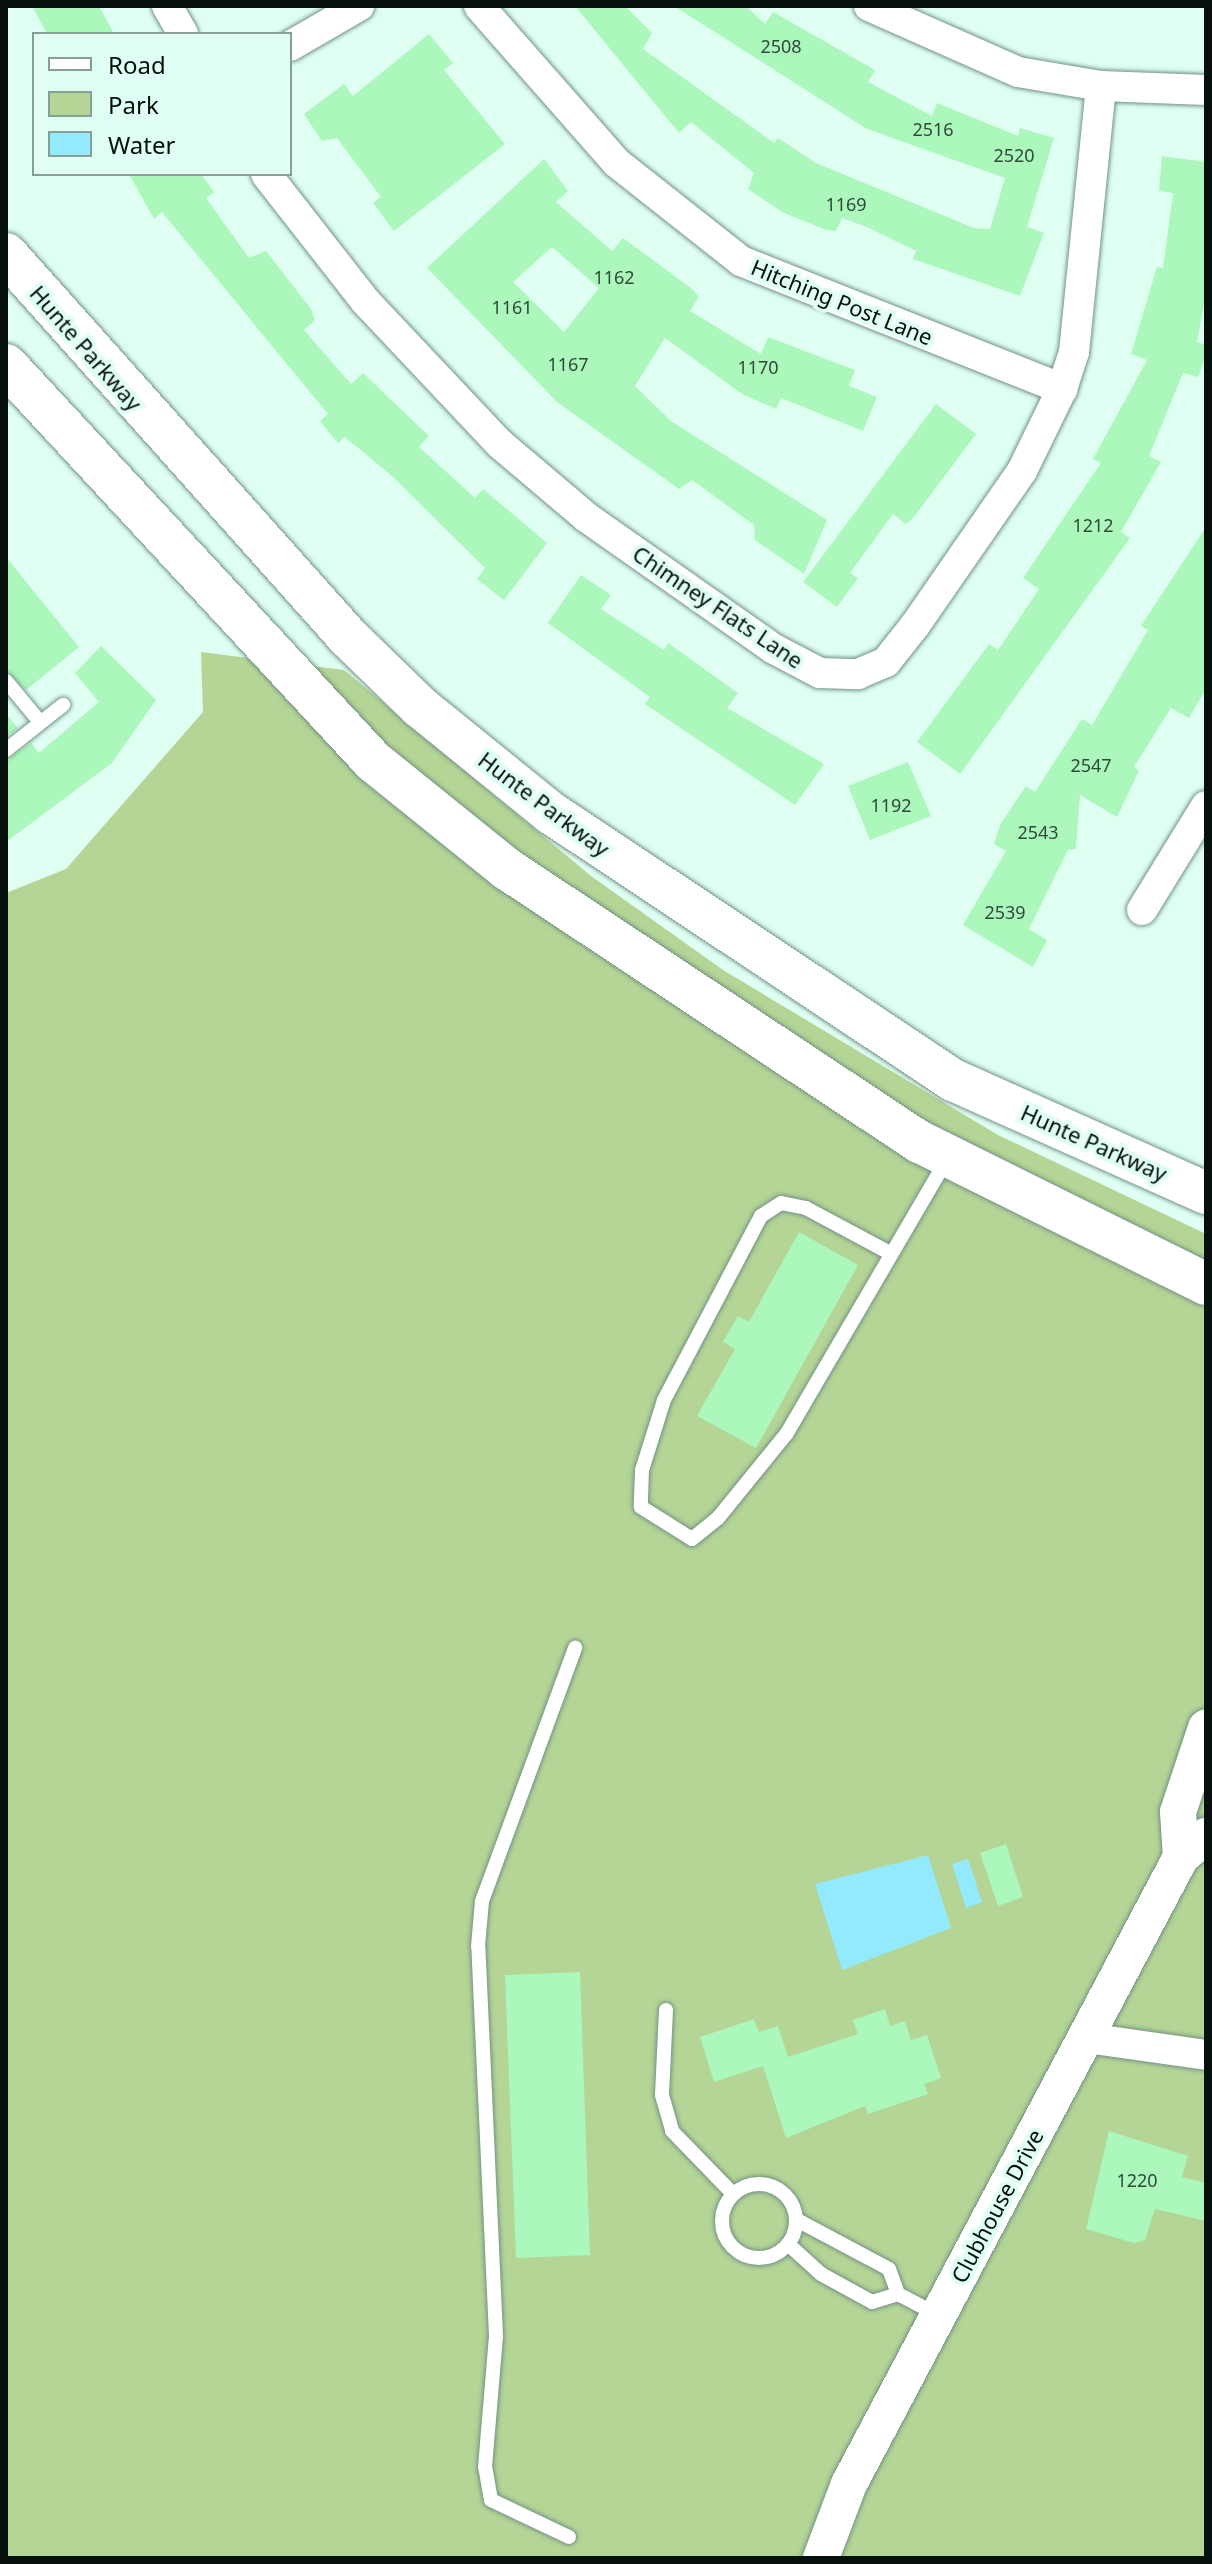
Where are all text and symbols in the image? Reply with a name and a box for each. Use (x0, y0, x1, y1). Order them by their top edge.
legend (32, 32, 292, 176)
house number: 2508 (760, 35, 802, 57)
text: Road (108, 48, 166, 81)
text: Park (108, 88, 159, 121)
house number: 2516 (912, 118, 954, 140)
text: Water (108, 128, 175, 161)
house number: 2520 (993, 144, 1035, 166)
house number: 1169 (825, 193, 867, 215)
street label: Hitching Post Lane (747, 254, 937, 350)
house number: 1162 (593, 266, 635, 288)
street label: Hunte Parkway (25, 280, 147, 416)
house number: 1161 (491, 296, 533, 318)
house number: 1167 (547, 353, 589, 375)
house number: 1170 (737, 356, 779, 378)
house number: 1212 (1072, 514, 1114, 536)
street label: Chimney Flats Lane (628, 540, 808, 674)
street label: Hunte Parkway (473, 746, 615, 862)
house number: 2547 (1070, 754, 1112, 776)
house number: 1192 (870, 794, 912, 816)
house number: 2543 (1017, 821, 1059, 843)
house number: 2539 (984, 901, 1026, 923)
street label: Hunte Parkway (1017, 1099, 1171, 1187)
street label: Clubhouse Drive (945, 2125, 1049, 2287)
house number: 1220 (1116, 2169, 1158, 2191)

